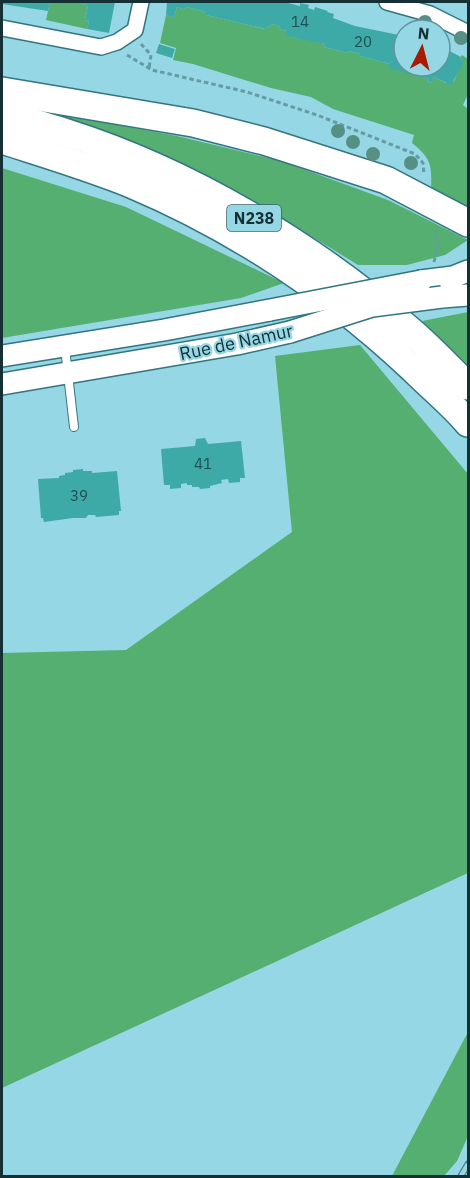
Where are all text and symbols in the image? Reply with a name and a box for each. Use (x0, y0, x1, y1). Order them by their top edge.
house number: 14 (291, 12, 309, 31)
north arrow (392, 18, 452, 78)
text: N (417, 23, 430, 44)
house number: 20 (354, 32, 372, 51)
road number: N238 (227, 205, 281, 231)
street label: Rue de Namur (177, 319, 295, 365)
house number: 41 (194, 454, 212, 473)
house number: 39 (70, 486, 88, 505)

